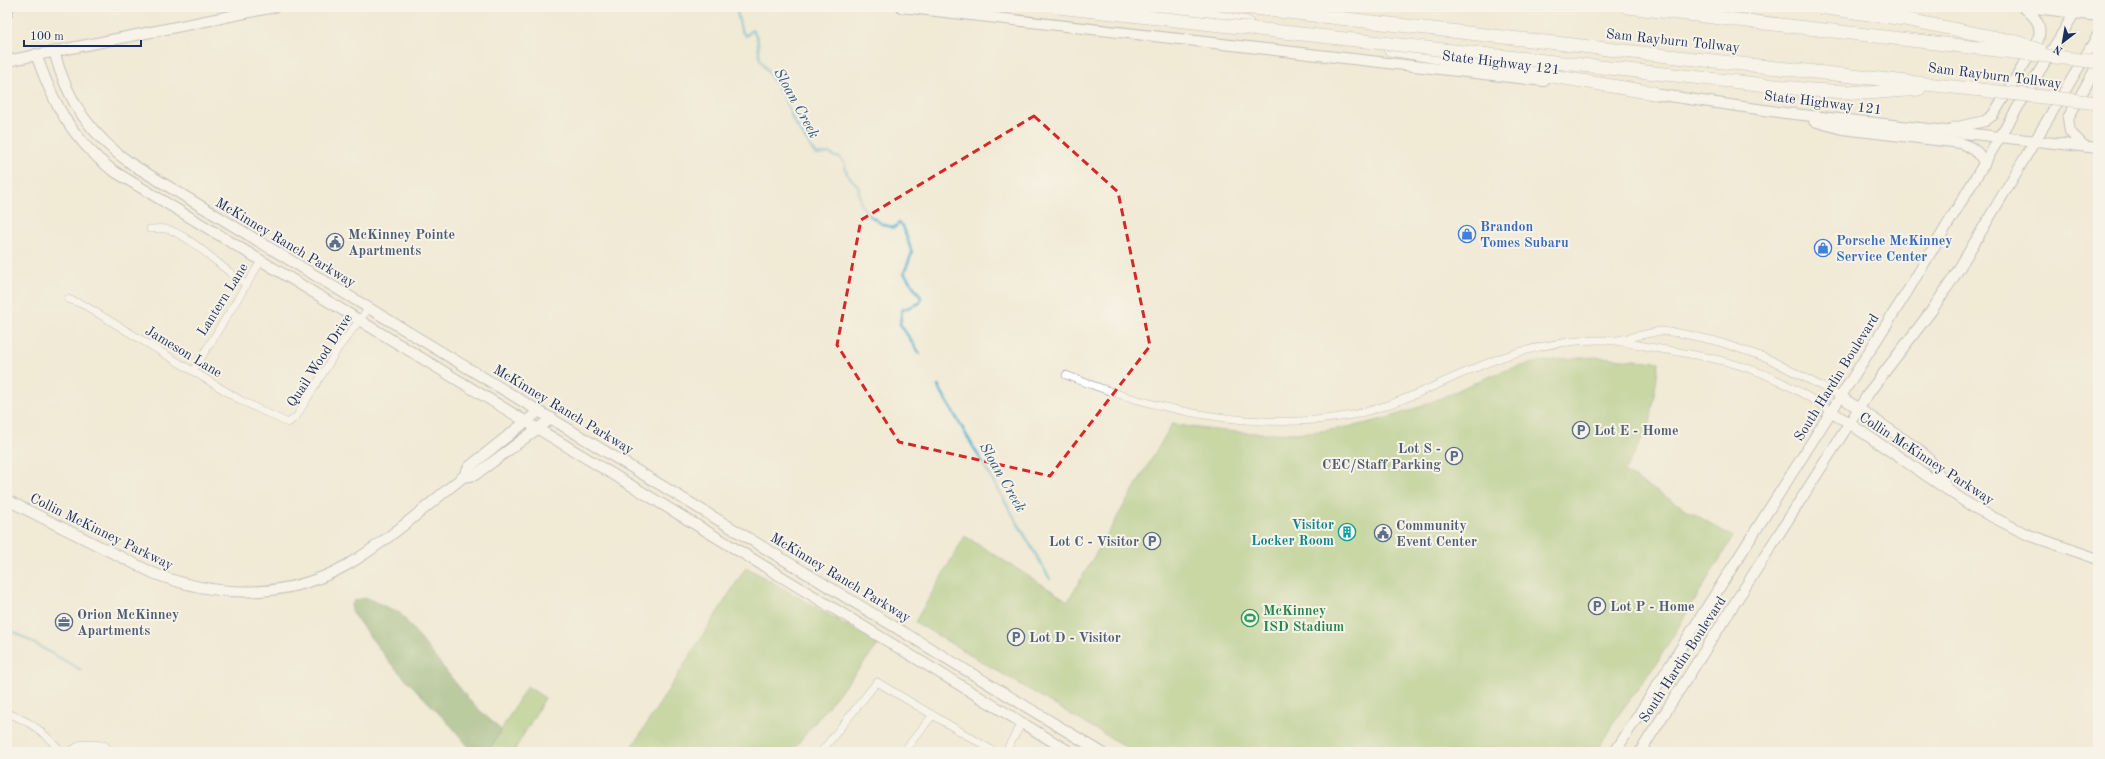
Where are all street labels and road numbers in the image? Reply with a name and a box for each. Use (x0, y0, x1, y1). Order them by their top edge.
street label: Sam Rayburn Tollway (1605, 27, 1741, 55)
street label: State Highway 121 (1441, 49, 1561, 77)
street label: Sam Rayburn Tollway (1927, 61, 2063, 91)
street label: State Highway 121 (1763, 89, 1883, 117)
street label: McKinney Ranch Parkway (213, 195, 358, 291)
street label: Lantern Lane (195, 261, 251, 338)
street label: Quail Wood Drive (285, 311, 355, 410)
street label: South Hardin Boulevard (1792, 311, 1882, 444)
street label: Jameson Lane (143, 323, 224, 380)
street label: McKinney Ranch Parkway (491, 362, 636, 458)
street label: Collin McKinney Parkway (1857, 410, 1997, 508)
street label: Collin McKinney Parkway (28, 491, 176, 573)
street label: McKinney Ranch Parkway (768, 530, 913, 626)
street label: South Hardin Boulevard (1637, 594, 1729, 725)

